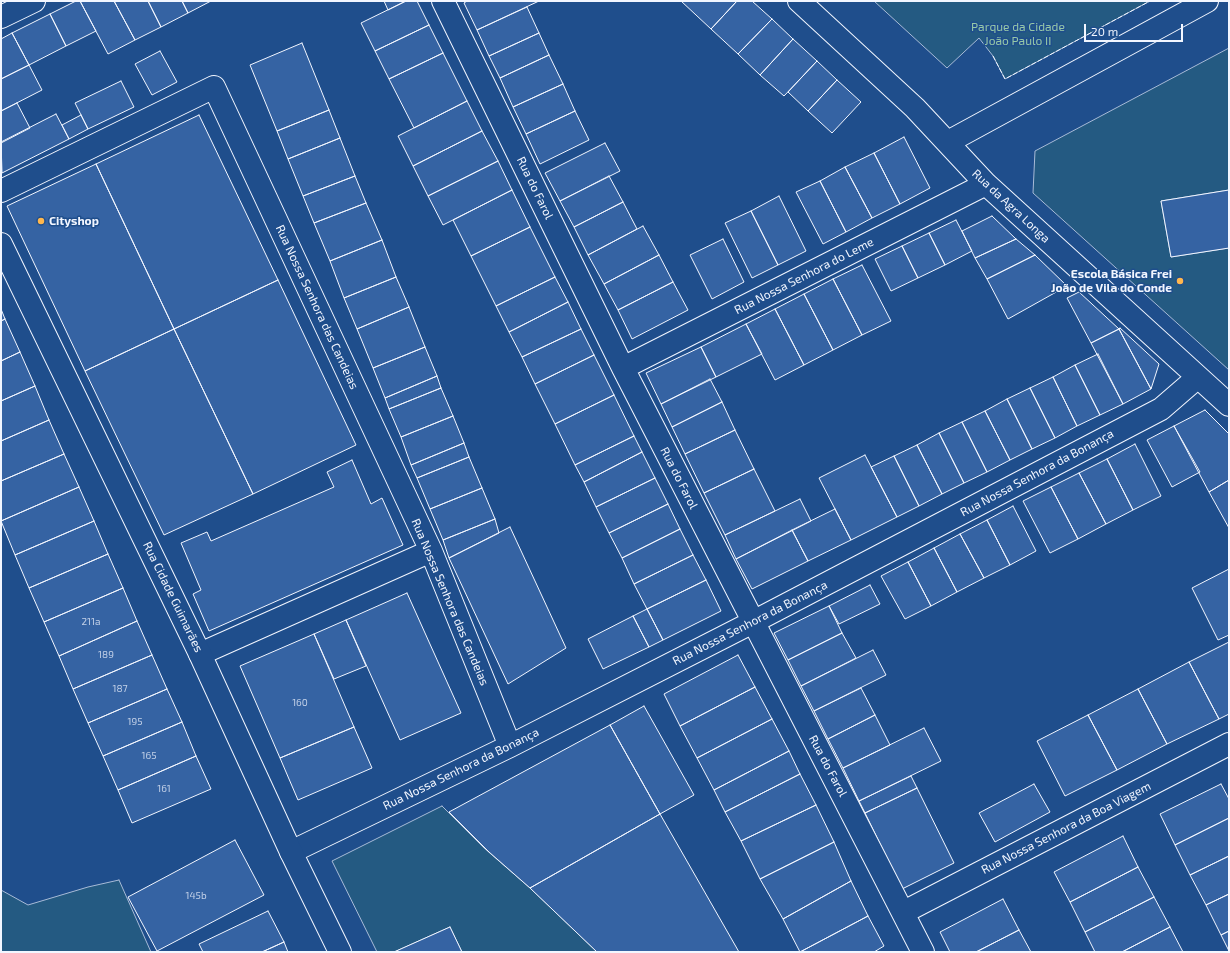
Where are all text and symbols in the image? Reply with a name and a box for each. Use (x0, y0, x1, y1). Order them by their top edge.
scale bar (1086, 16, 1185, 42)
park label: Parque da Cidade João Paulo II (971, 20, 1065, 48)
text: 20 m (1091, 24, 1118, 38)
street label: Rua do Farol (514, 154, 556, 222)
street label: Rua da Agra Longa (969, 166, 1053, 246)
place label: Cityshop (49, 214, 99, 228)
marker: Cityshop (36, 216, 46, 226)
street label: Rua Nossa Senhora das Candeias (272, 222, 362, 392)
street label: Rua Nossa Senhora do Leme (732, 235, 876, 317)
place label: Escola Básica Frei João de Vila do Conde (1051, 267, 1172, 295)
marker: Escola Básica Frei João de Vila do Conde (1175, 276, 1185, 286)
street label: Rua Nossa Senhora da Bonança (958, 426, 1116, 520)
street label: Rua do Farol (657, 445, 701, 511)
street label: Rua Nossa Senhora das Candeias (408, 516, 492, 688)
street label: Rua Cidade Guimarães (140, 539, 206, 655)
street label: Rua Nossa Senhora da Bonança (670, 578, 830, 668)
house number: 211a (81, 616, 101, 628)
house number: 189 (98, 649, 114, 661)
house number: 187 (112, 683, 128, 695)
house number: 160 (292, 697, 308, 709)
house number: 195 (127, 716, 143, 728)
street label: Rua Nossa Senhora da Bonança (381, 725, 541, 813)
street label: Rua do Farol (806, 733, 850, 799)
house number: 165 (141, 750, 157, 762)
street label: Rua Nossa Senhora da Boa Viagem (979, 779, 1153, 877)
house number: 161 (157, 783, 171, 795)
house number: 145b (185, 890, 207, 902)

